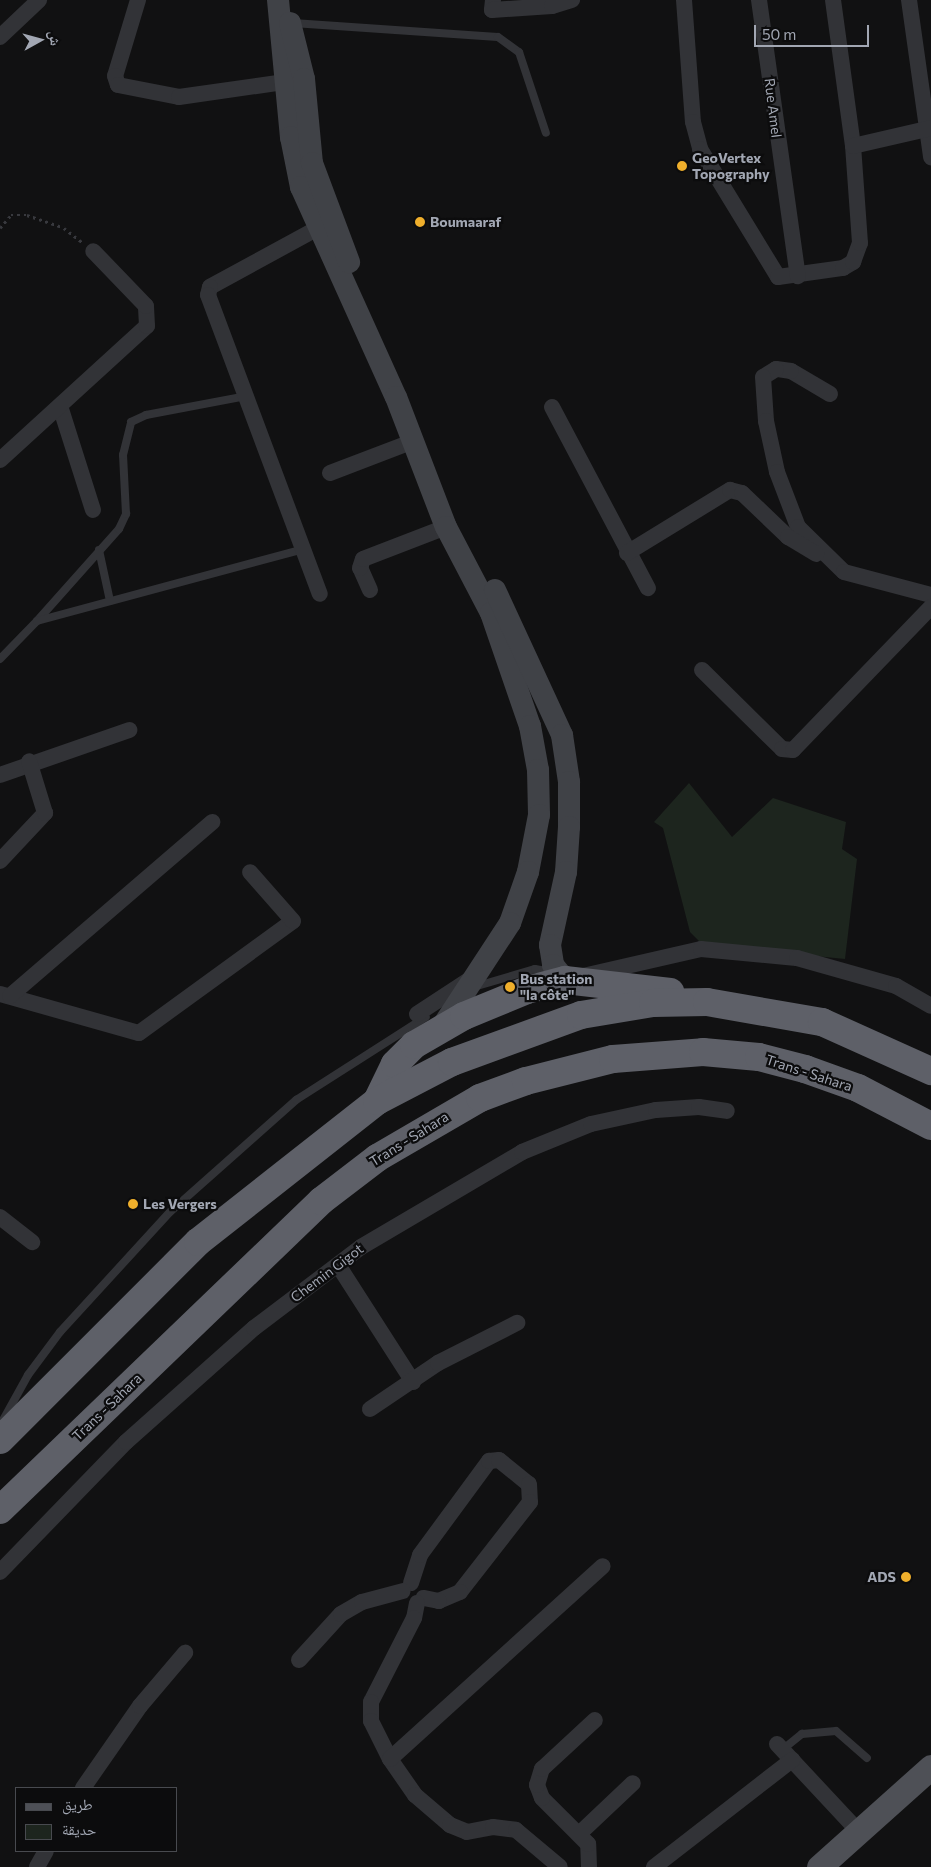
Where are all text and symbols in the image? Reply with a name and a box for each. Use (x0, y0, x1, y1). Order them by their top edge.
north arrow (15, 15, 65, 65)
scale bar (756, 15, 871, 47)
text: 50 m (762, 25, 796, 43)
text: ش (46, 30, 65, 47)
street label: Rue Amel (761, 77, 785, 139)
place label: GeoVertex Topography (692, 150, 770, 182)
marker: GeoVertex Topography (676, 160, 688, 172)
place label: Boumaaraf (430, 214, 501, 230)
marker: Boumaaraf (414, 216, 426, 228)
place label: Bus station "la côte" (520, 971, 592, 1004)
marker: Bus station "la côte" (504, 981, 516, 993)
street label: Trans - Sahara (764, 1051, 854, 1095)
street label: Trans - Sahara (366, 1108, 452, 1170)
place label: Les Vergers (143, 1196, 217, 1212)
marker: Les Vergers (127, 1198, 139, 1210)
street label: Chemin Gigot (287, 1240, 367, 1306)
street label: Trans - Sahara (69, 1370, 145, 1444)
place label: ADS (867, 1569, 896, 1585)
marker: ADS (900, 1571, 912, 1583)
legend (15, 1787, 178, 1852)
text: طريق (62, 1795, 93, 1813)
text: حديقة (62, 1820, 96, 1838)

